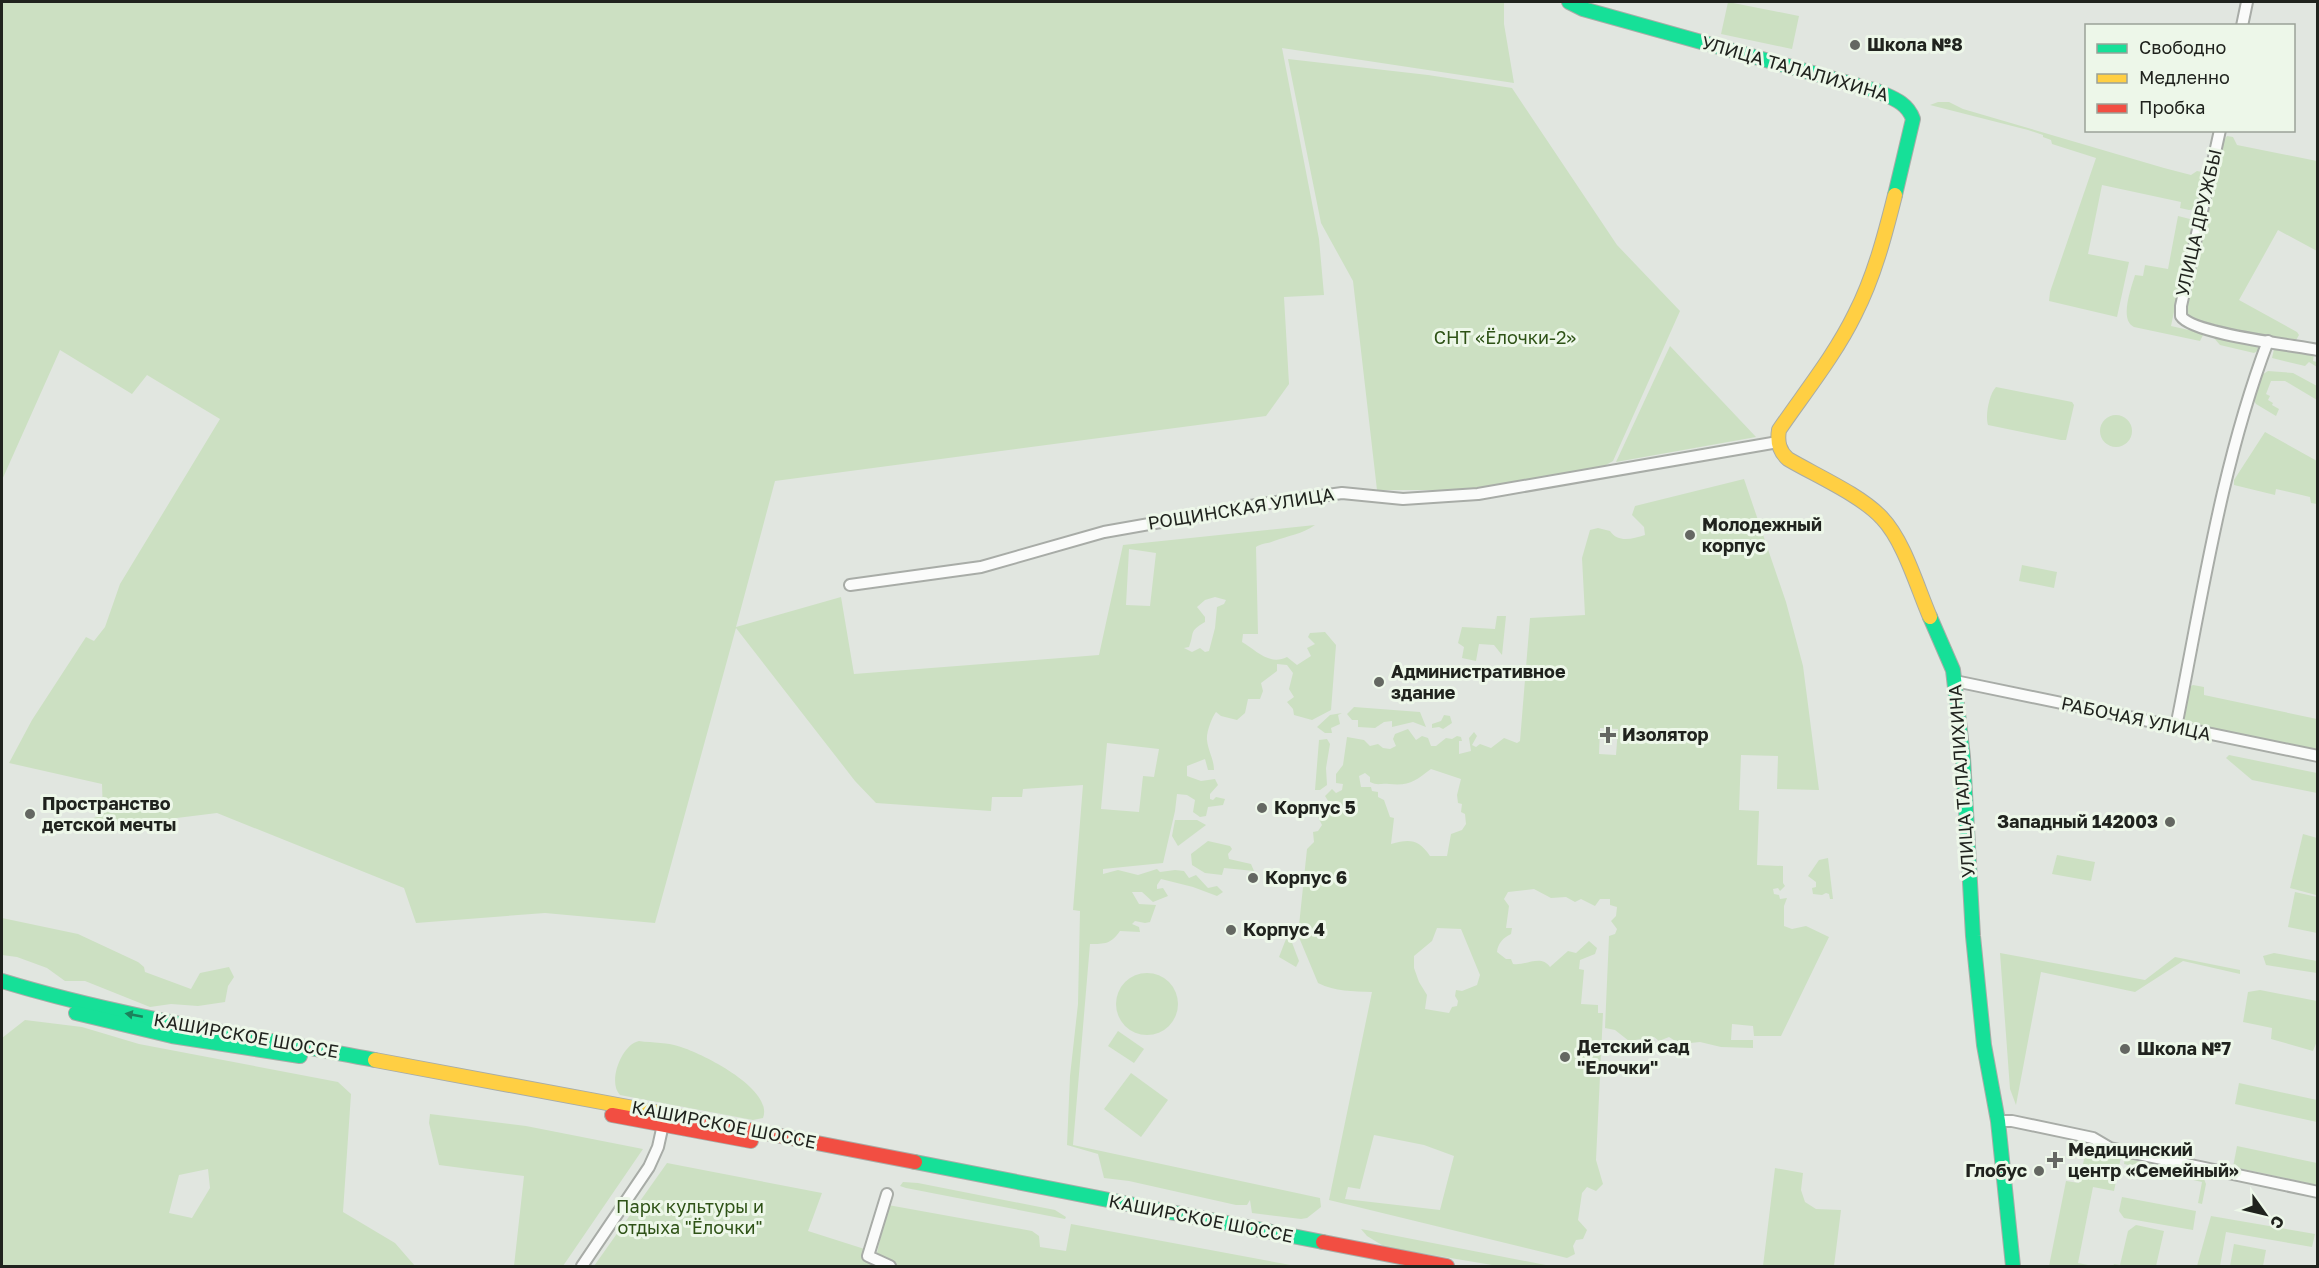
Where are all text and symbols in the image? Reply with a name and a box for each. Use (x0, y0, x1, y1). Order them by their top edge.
legend (2085, 24, 2295, 132)
street label: УЛИЦА ТАЛАЛИХИНА (1699, 31, 1891, 105)
place label: Школа №8 (1867, 33, 1963, 55)
text: Свободно (2139, 36, 2226, 58)
marker: Школа №8 (1848, 38, 1862, 52)
text: Медленно (2139, 66, 2230, 88)
text: Пробка (2139, 96, 2205, 118)
street label: УЛИЦА ДРУЖБЫ (2170, 147, 2226, 299)
park label: СНТ «Ёлочки-2» (1434, 326, 1576, 348)
street label: РОЩИНСКАЯ УЛИЦА (1146, 482, 1336, 534)
place label: Молодежный корпус (1702, 513, 1822, 556)
marker: Молодежный корпус (1683, 528, 1697, 542)
place label: Административное здание (1391, 660, 1566, 703)
marker: Административное здание (1372, 675, 1386, 689)
street label: УЛИЦА ТАЛАЛИХИНА (1943, 684, 1979, 878)
street label: РАБОЧАЯ УЛИЦА (2059, 691, 2213, 745)
place label: Изолятор (1622, 723, 1709, 745)
marker: Изолятор (1599, 726, 1617, 744)
place label: Пространство детской мечты (42, 792, 176, 835)
place label: Корпус 5 (1274, 796, 1356, 818)
marker: Корпус 5 (1255, 801, 1269, 815)
marker: Пространство детской мечты (23, 807, 37, 821)
place label: Западный 142003 (1997, 810, 2158, 832)
marker: Западный 142003 (2163, 815, 2177, 829)
place label: Корпус 6 (1265, 866, 1347, 888)
marker: Корпус 6 (1246, 871, 1260, 885)
place label: Корпус 4 (1243, 918, 1325, 940)
marker: Корпус 4 (1224, 923, 1238, 937)
street label: КАШИРСКОЕ ШОССЕ (152, 1008, 340, 1062)
one-way arrow (124, 1010, 143, 1019)
place label: Детский сад "Елочки" (1577, 1035, 1689, 1078)
place label: Школа №7 (2137, 1037, 2231, 1059)
marker: Школа №7 (2118, 1042, 2132, 1056)
marker: Детский сад "Елочки" (1558, 1050, 1572, 1064)
street label: КАШИРСКОЕ ШОССЕ (630, 1095, 818, 1153)
place label: Медицинский центр «Семейный» (2068, 1138, 2239, 1181)
marker: Медицинский центр «Семейный» (2046, 1151, 2064, 1169)
place label: Глобус (1965, 1159, 2027, 1181)
marker: Глобус (2032, 1164, 2046, 1178)
north arrow (2235, 1184, 2295, 1244)
street label: КАШИРСКОЕ ШОССЕ (1107, 1189, 1295, 1247)
park label: Парк культуры и отдыха "Ёлочки" (616, 1195, 764, 1238)
text: С (2266, 1212, 2289, 1233)

